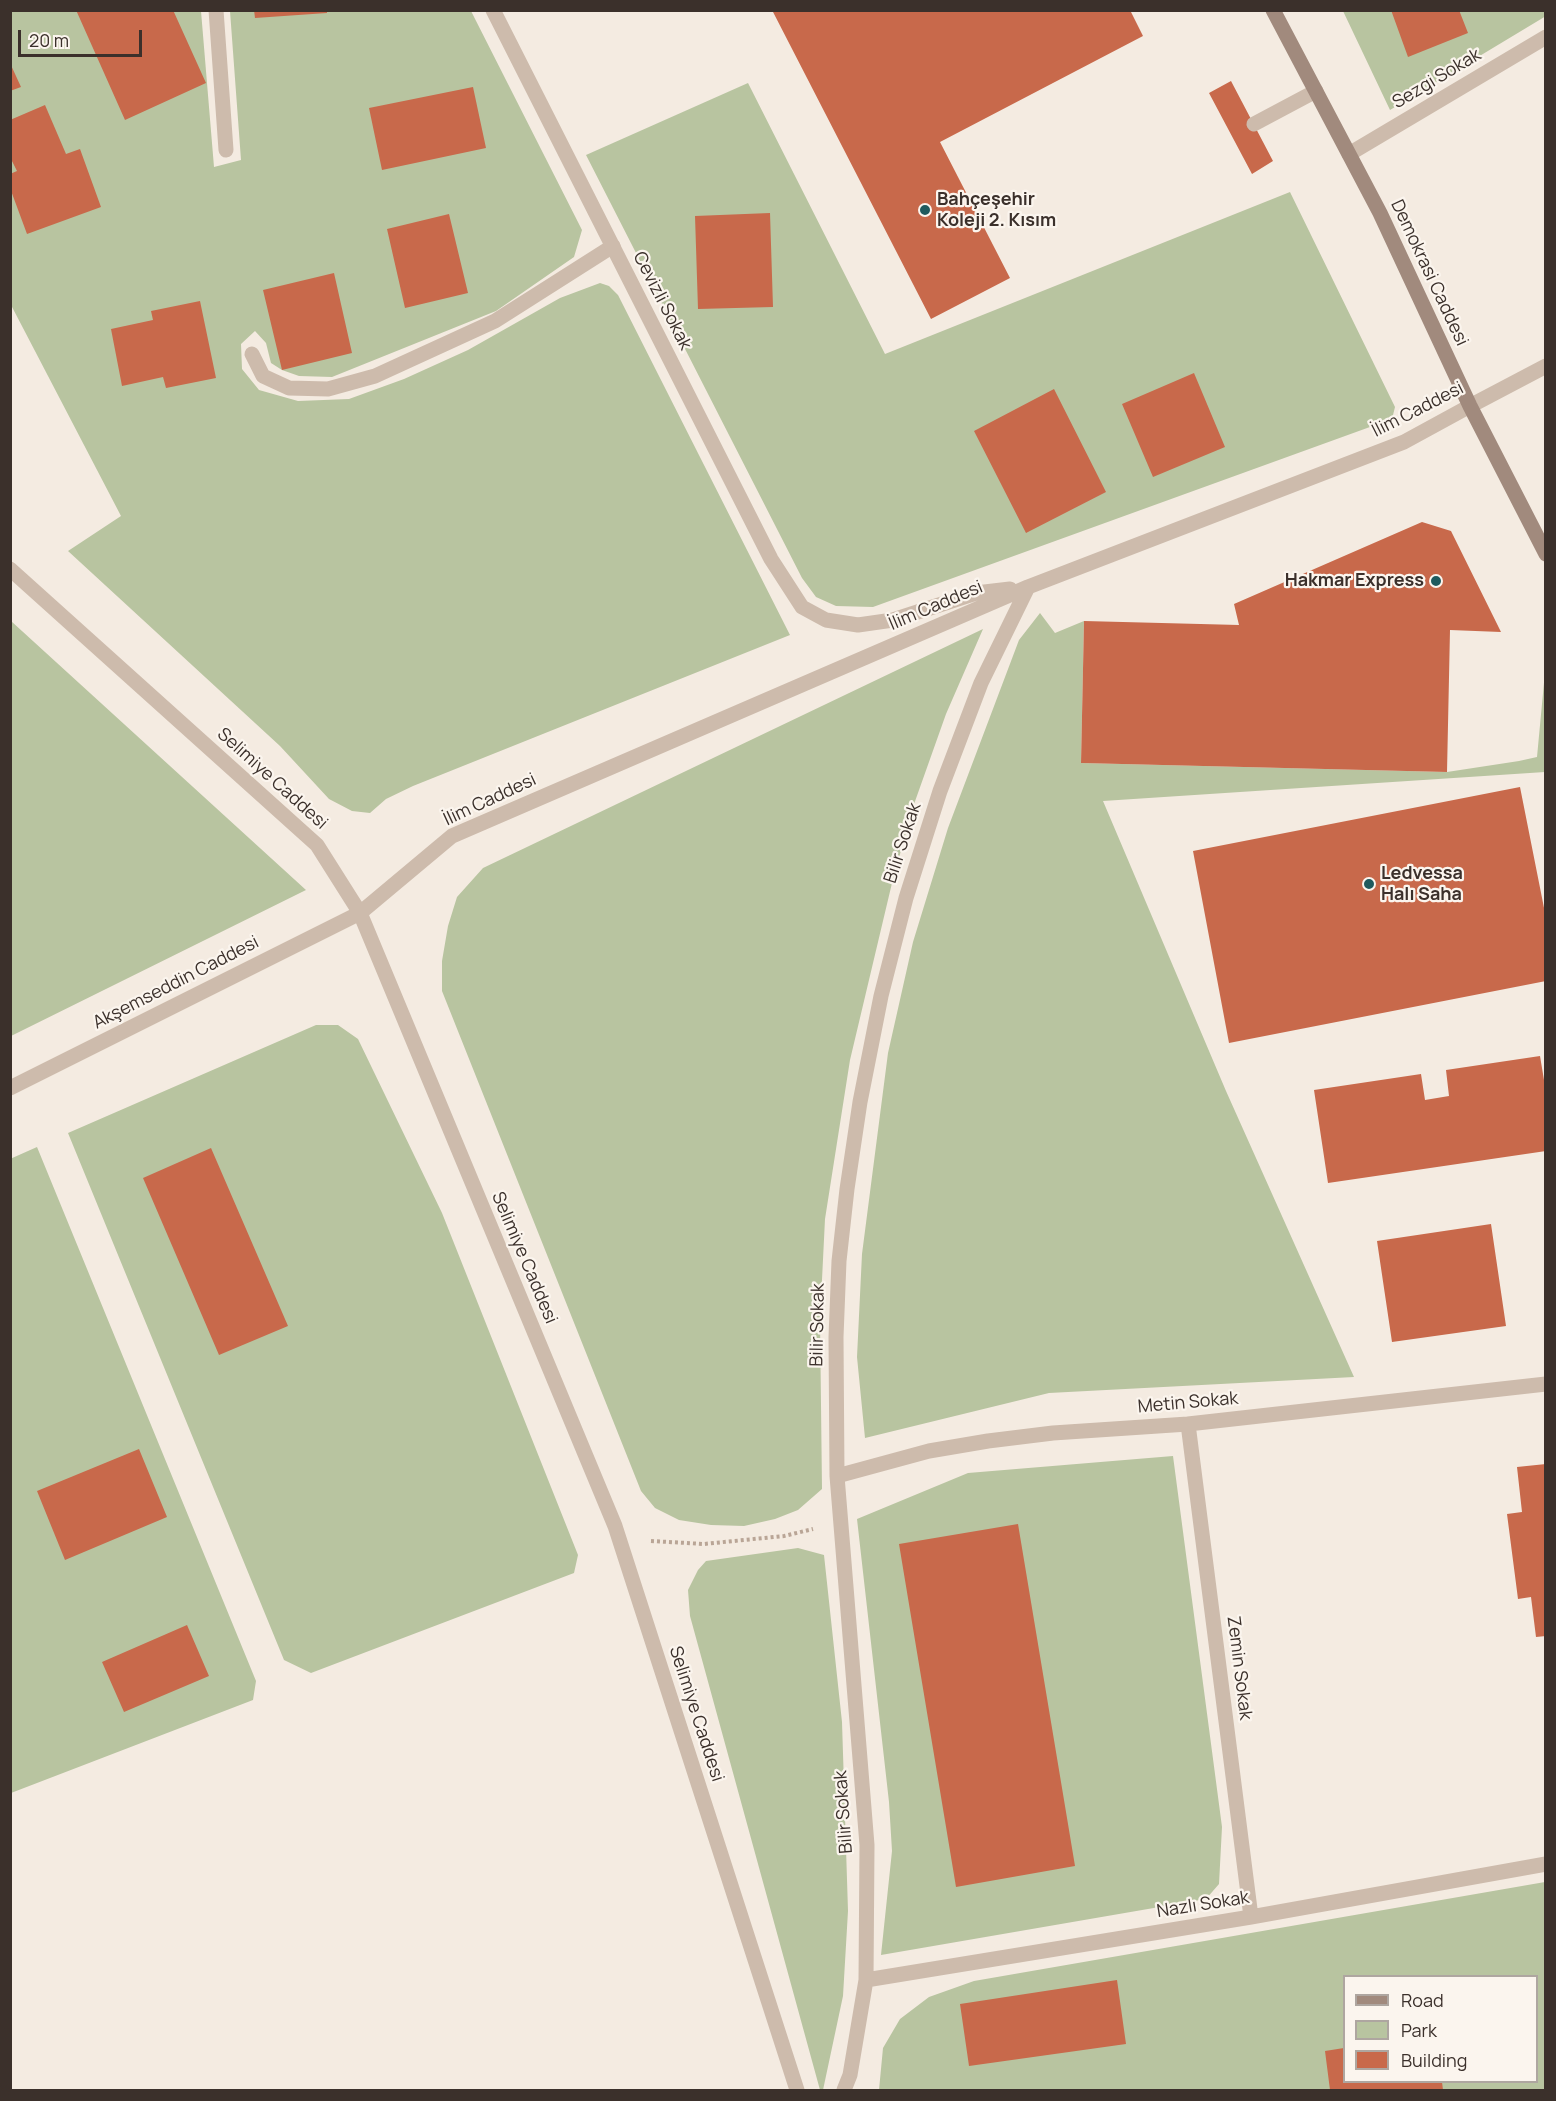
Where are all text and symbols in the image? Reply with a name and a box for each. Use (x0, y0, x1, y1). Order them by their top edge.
scale bar (21, 18, 146, 56)
text: 20 m (29, 28, 69, 52)
street label: Sezgi Sokak (1389, 44, 1485, 114)
place label: Bahçeşehir Koleji 2. Kısım (937, 189, 1056, 232)
street label: Demokrasi Caddesi (1386, 196, 1472, 350)
marker: Bahçeşehir Koleji 2. Kısım (918, 203, 932, 217)
street label: Cevizli Sokak (628, 248, 696, 354)
street label: İlim Caddesi (1369, 378, 1467, 442)
place label: Hakmar Express (1285, 570, 1424, 592)
marker: Hakmar Express (1429, 574, 1443, 588)
street label: İlim Caddesi (886, 577, 986, 635)
street label: Selimiye Caddesi (212, 724, 332, 834)
street label: İlim Caddesi (440, 769, 540, 831)
street label: Bilir Sokak (880, 800, 926, 886)
place label: Ledvessa Halı Saha (1381, 863, 1463, 906)
marker: Ledvessa Halı Saha (1362, 877, 1376, 891)
street label: Akşemseddin Caddesi (89, 932, 263, 1034)
street label: Selimiye Caddesi (486, 1189, 562, 1327)
street label: Bilir Sokak (806, 1283, 830, 1367)
street label: Metin Sokak (1137, 1388, 1239, 1418)
street label: Zemin Sokak (1222, 1615, 1256, 1721)
street label: Selimiye Caddesi (664, 1644, 728, 1784)
street label: Bilir Sokak (830, 1770, 858, 1854)
street label: Nazlı Sokak (1155, 1887, 1251, 1923)
legend (1343, 1975, 1538, 2083)
text: Road (1401, 1988, 1444, 2012)
text: Park (1401, 2018, 1437, 2042)
text: Building (1401, 2048, 1467, 2072)

